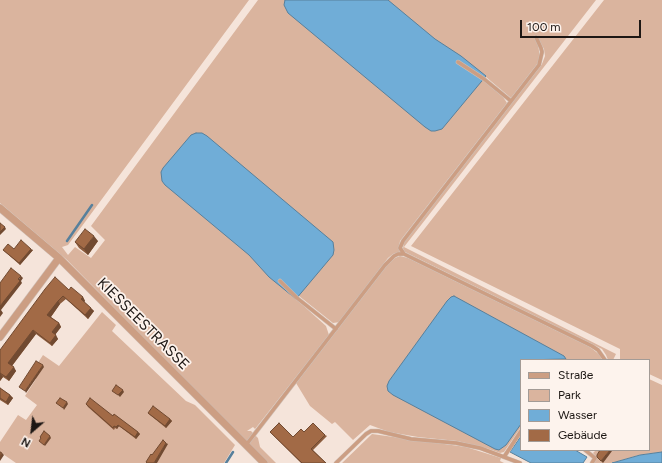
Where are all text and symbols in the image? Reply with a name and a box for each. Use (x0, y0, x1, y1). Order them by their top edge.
scale bar (522, 12, 643, 38)
text: 100 m (527, 20, 561, 34)
street label: KIESSEESTRASSE (93, 274, 193, 374)
legend (520, 359, 650, 451)
text: Straße (558, 368, 593, 382)
text: Park (558, 388, 581, 402)
text: Wasser (558, 408, 597, 422)
north arrow (12, 411, 52, 451)
text: Gebäude (558, 428, 607, 442)
text: N (19, 434, 33, 450)

